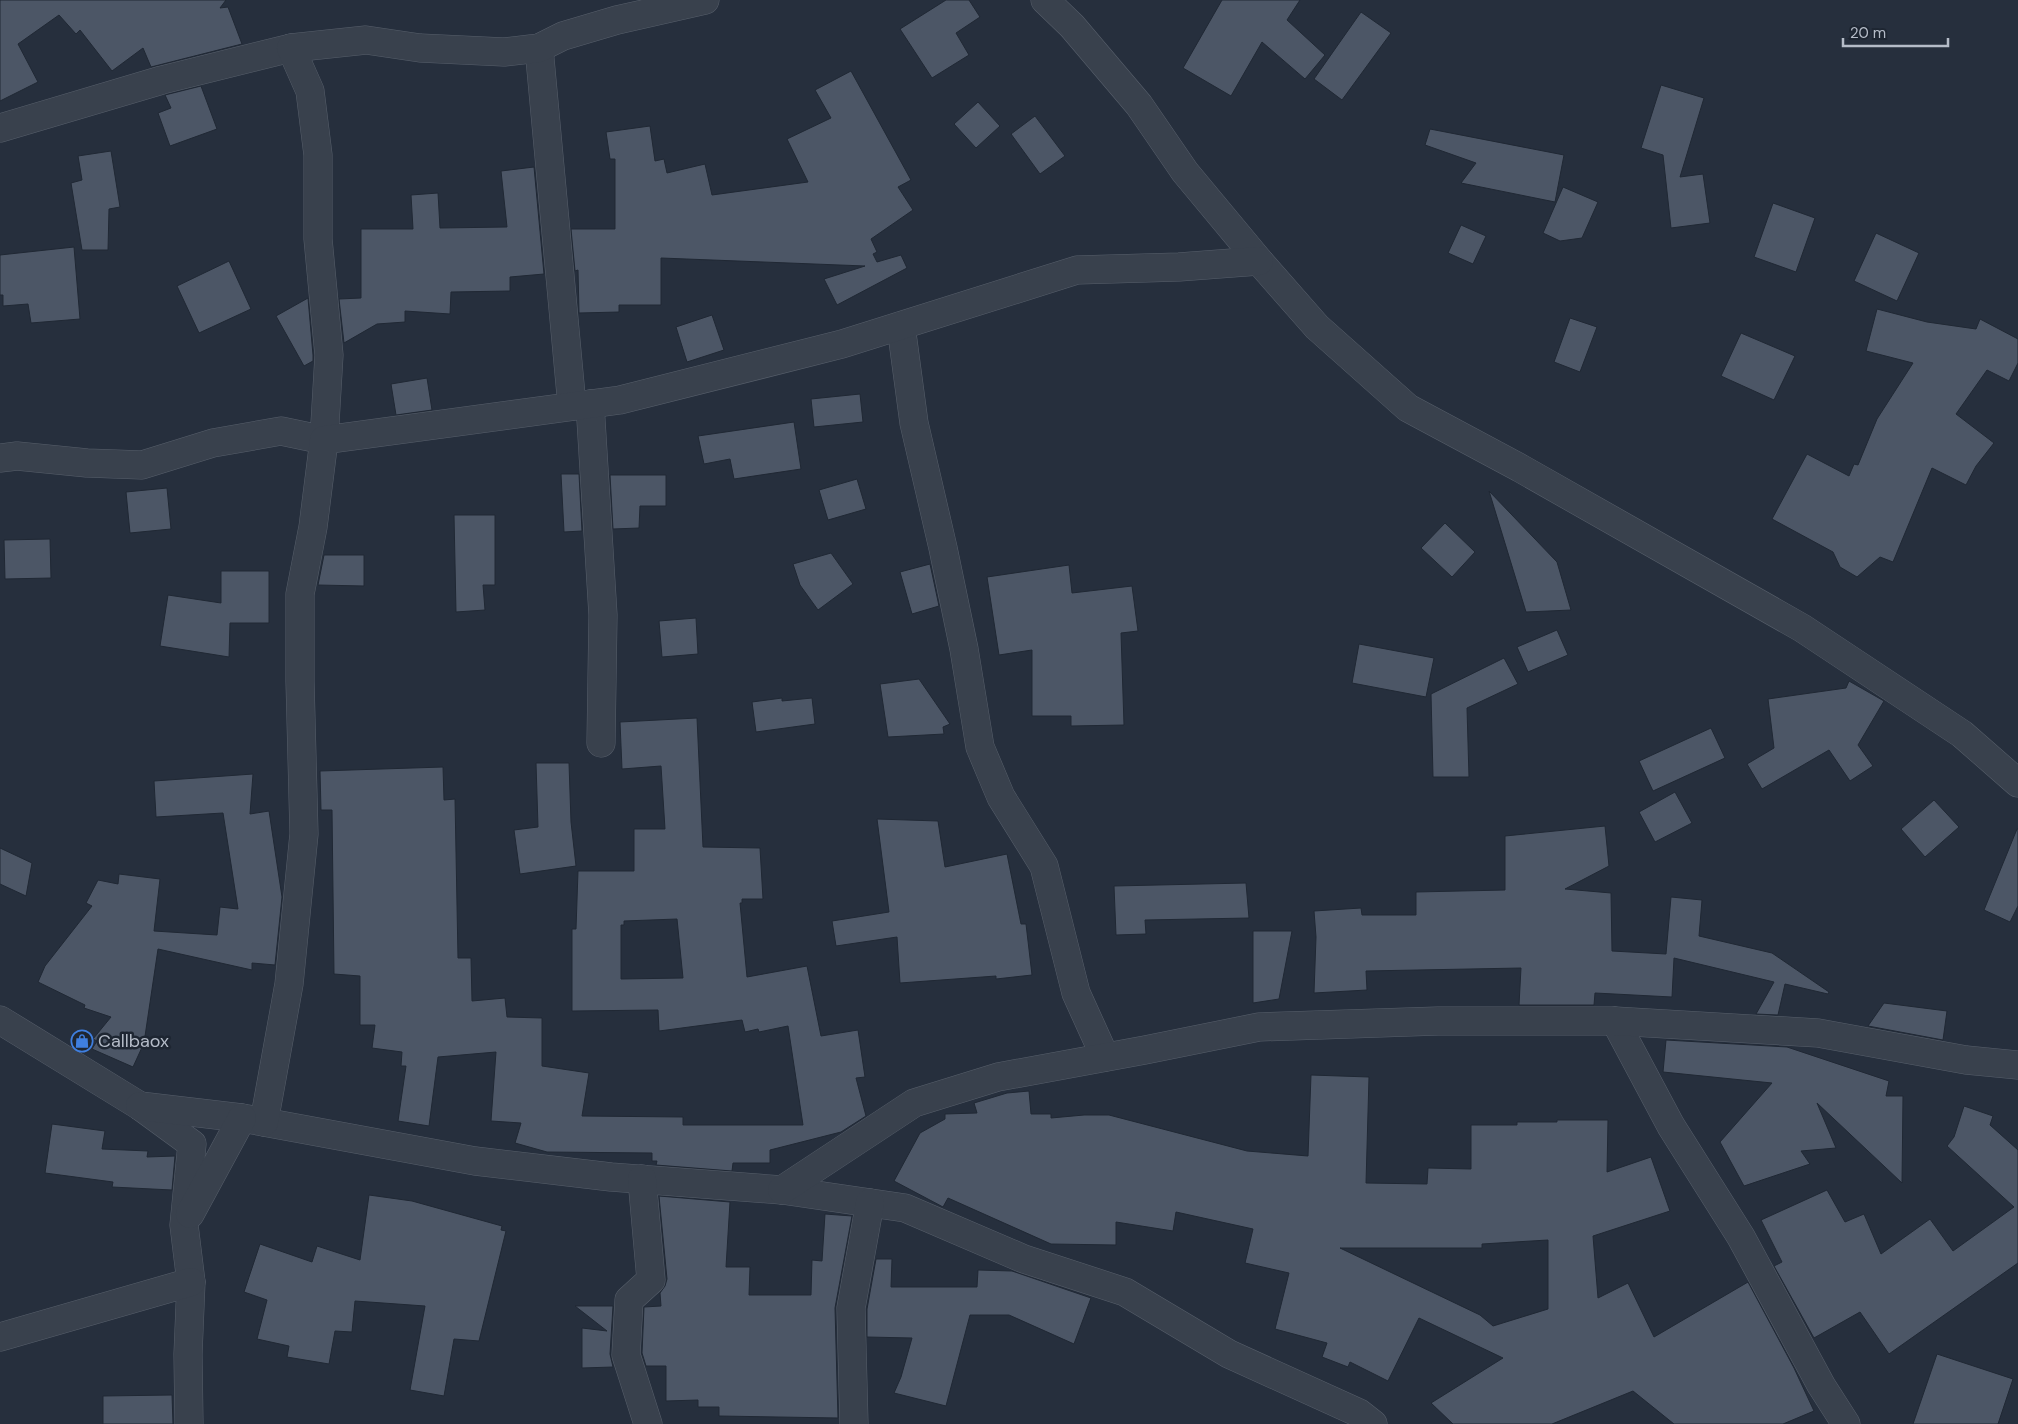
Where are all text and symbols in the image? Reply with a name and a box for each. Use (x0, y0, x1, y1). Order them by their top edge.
scale bar (1843, 15, 1948, 47)
text: 20 m (1850, 23, 1886, 43)
shop icon: Callbaox (70, 1029, 94, 1053)
place label: Callbaox (98, 1029, 169, 1053)

